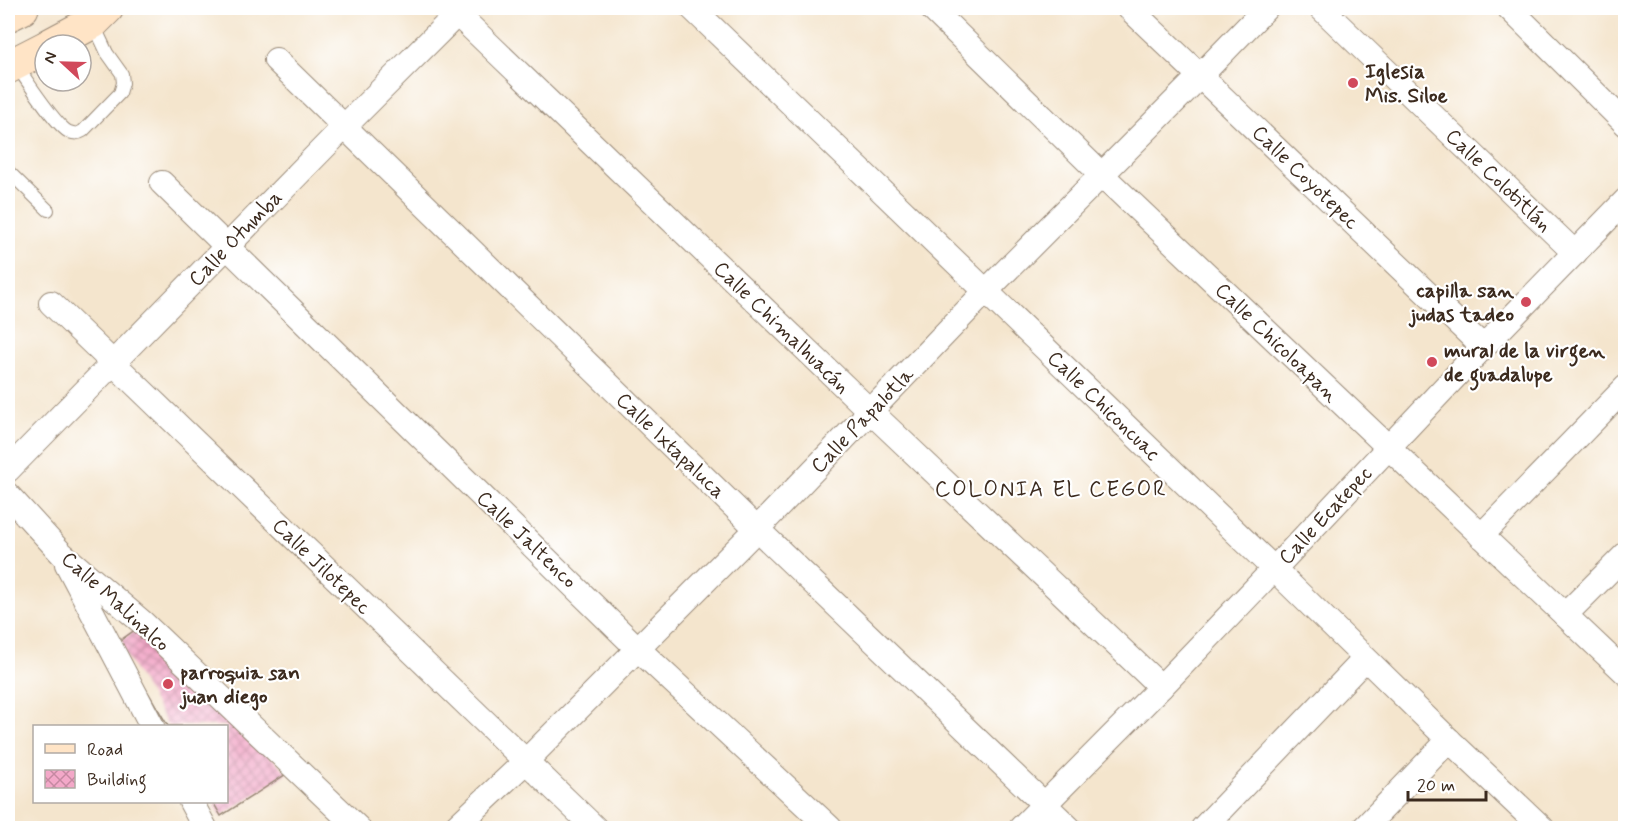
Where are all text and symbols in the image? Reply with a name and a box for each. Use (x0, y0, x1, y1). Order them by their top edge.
north arrow (33, 33, 93, 93)
text: N (39, 49, 62, 67)
place label: Iglesia Mis. Siloe (1365, 58, 1448, 110)
marker: Iglesia Mis. Siloe (1346, 76, 1360, 90)
street label: Calle Coyotepec (1245, 119, 1365, 236)
street label: Calle Colotitlán (1439, 123, 1558, 239)
street label: Calle Otumba (183, 184, 289, 293)
street label: Calle Chimalhuacán (707, 255, 856, 400)
street label: Calle Chicoloapan (1208, 277, 1345, 409)
place label: capilla san judas tadeo (1408, 277, 1515, 329)
marker: capilla san judas tadeo (1519, 295, 1533, 309)
place label: mural de la virgen de guadalupe (1444, 337, 1606, 391)
street label: Calle Chiconcuac (1041, 345, 1166, 467)
marker: mural de la virgen de guadalupe (1425, 355, 1439, 369)
street label: Calle Papalotla (805, 361, 921, 480)
street label: Calle Ixtapaluca (609, 386, 731, 505)
street label: Calle Ecatepec (1273, 460, 1379, 571)
district label: COLONIA EL CEGOR (935, 476, 1167, 504)
street label: Calle Jaltenco (470, 485, 583, 595)
street label: Calle Jilotepec (266, 512, 377, 621)
street label: Calle Malinalco (55, 545, 176, 658)
place label: parroquia san juan diego (179, 659, 300, 711)
marker: parroquia san juan diego (161, 677, 175, 691)
legend (33, 725, 228, 803)
text: Road (87, 738, 123, 762)
scale bar (1408, 764, 1486, 802)
text: Building (87, 768, 147, 794)
text: 20 m (1417, 774, 1455, 798)

